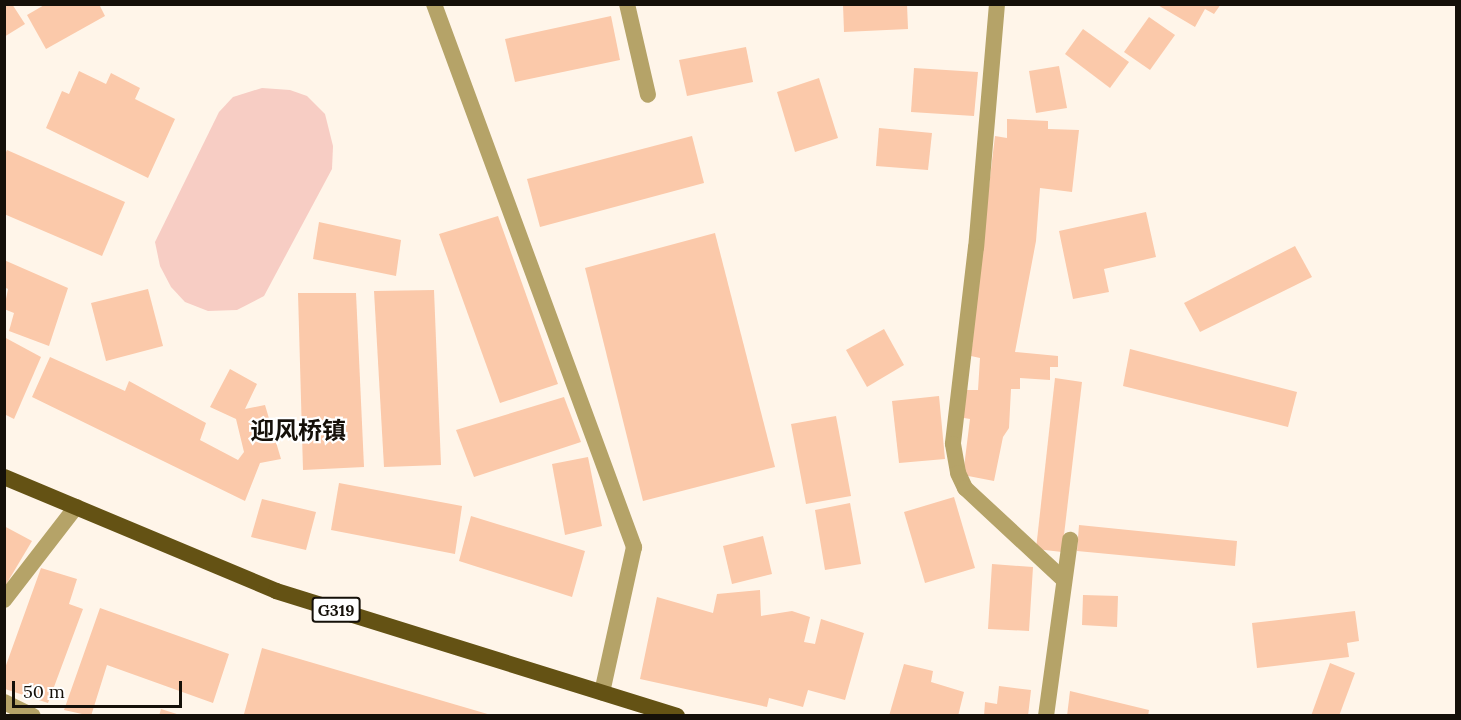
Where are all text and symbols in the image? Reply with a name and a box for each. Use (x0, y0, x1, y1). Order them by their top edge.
district label: 迎风桥镇 (250, 417, 346, 445)
road number: G319 (310, 597, 362, 623)
scale bar (15, 669, 184, 707)
text: 50 m (23, 680, 65, 703)

